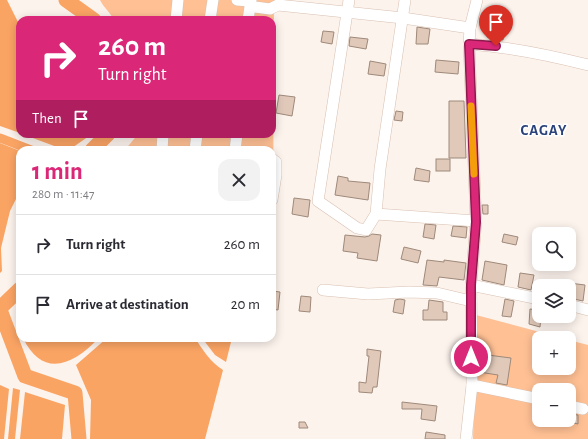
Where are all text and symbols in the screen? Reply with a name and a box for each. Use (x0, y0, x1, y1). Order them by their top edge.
pin (479, 5, 513, 46)
icon: arrive (485, 11, 507, 33)
icon: right (32, 32, 84, 84)
text: 260 m (98, 33, 166, 61)
text: Turn right (98, 66, 167, 84)
icon: arrive (70, 108, 92, 130)
text: Then (32, 111, 62, 126)
district label: CAGAY (521, 123, 567, 138)
button: close (218, 159, 260, 201)
text: 1 min (32, 160, 83, 184)
text: 280 m · 11:47 (32, 188, 94, 201)
map controls (532, 227, 576, 427)
button: search (532, 227, 576, 271)
icon: right (32, 234, 54, 256)
text: Turn right (66, 237, 125, 252)
text: 260 m (224, 237, 260, 252)
button: layers (532, 279, 576, 323)
icon: arrive (32, 294, 54, 316)
text: Arrive at destination (66, 297, 189, 312)
text: 20 m (231, 297, 260, 312)
button: + (532, 331, 576, 375)
position arrow (450, 336, 492, 378)
button: − (532, 383, 576, 427)

